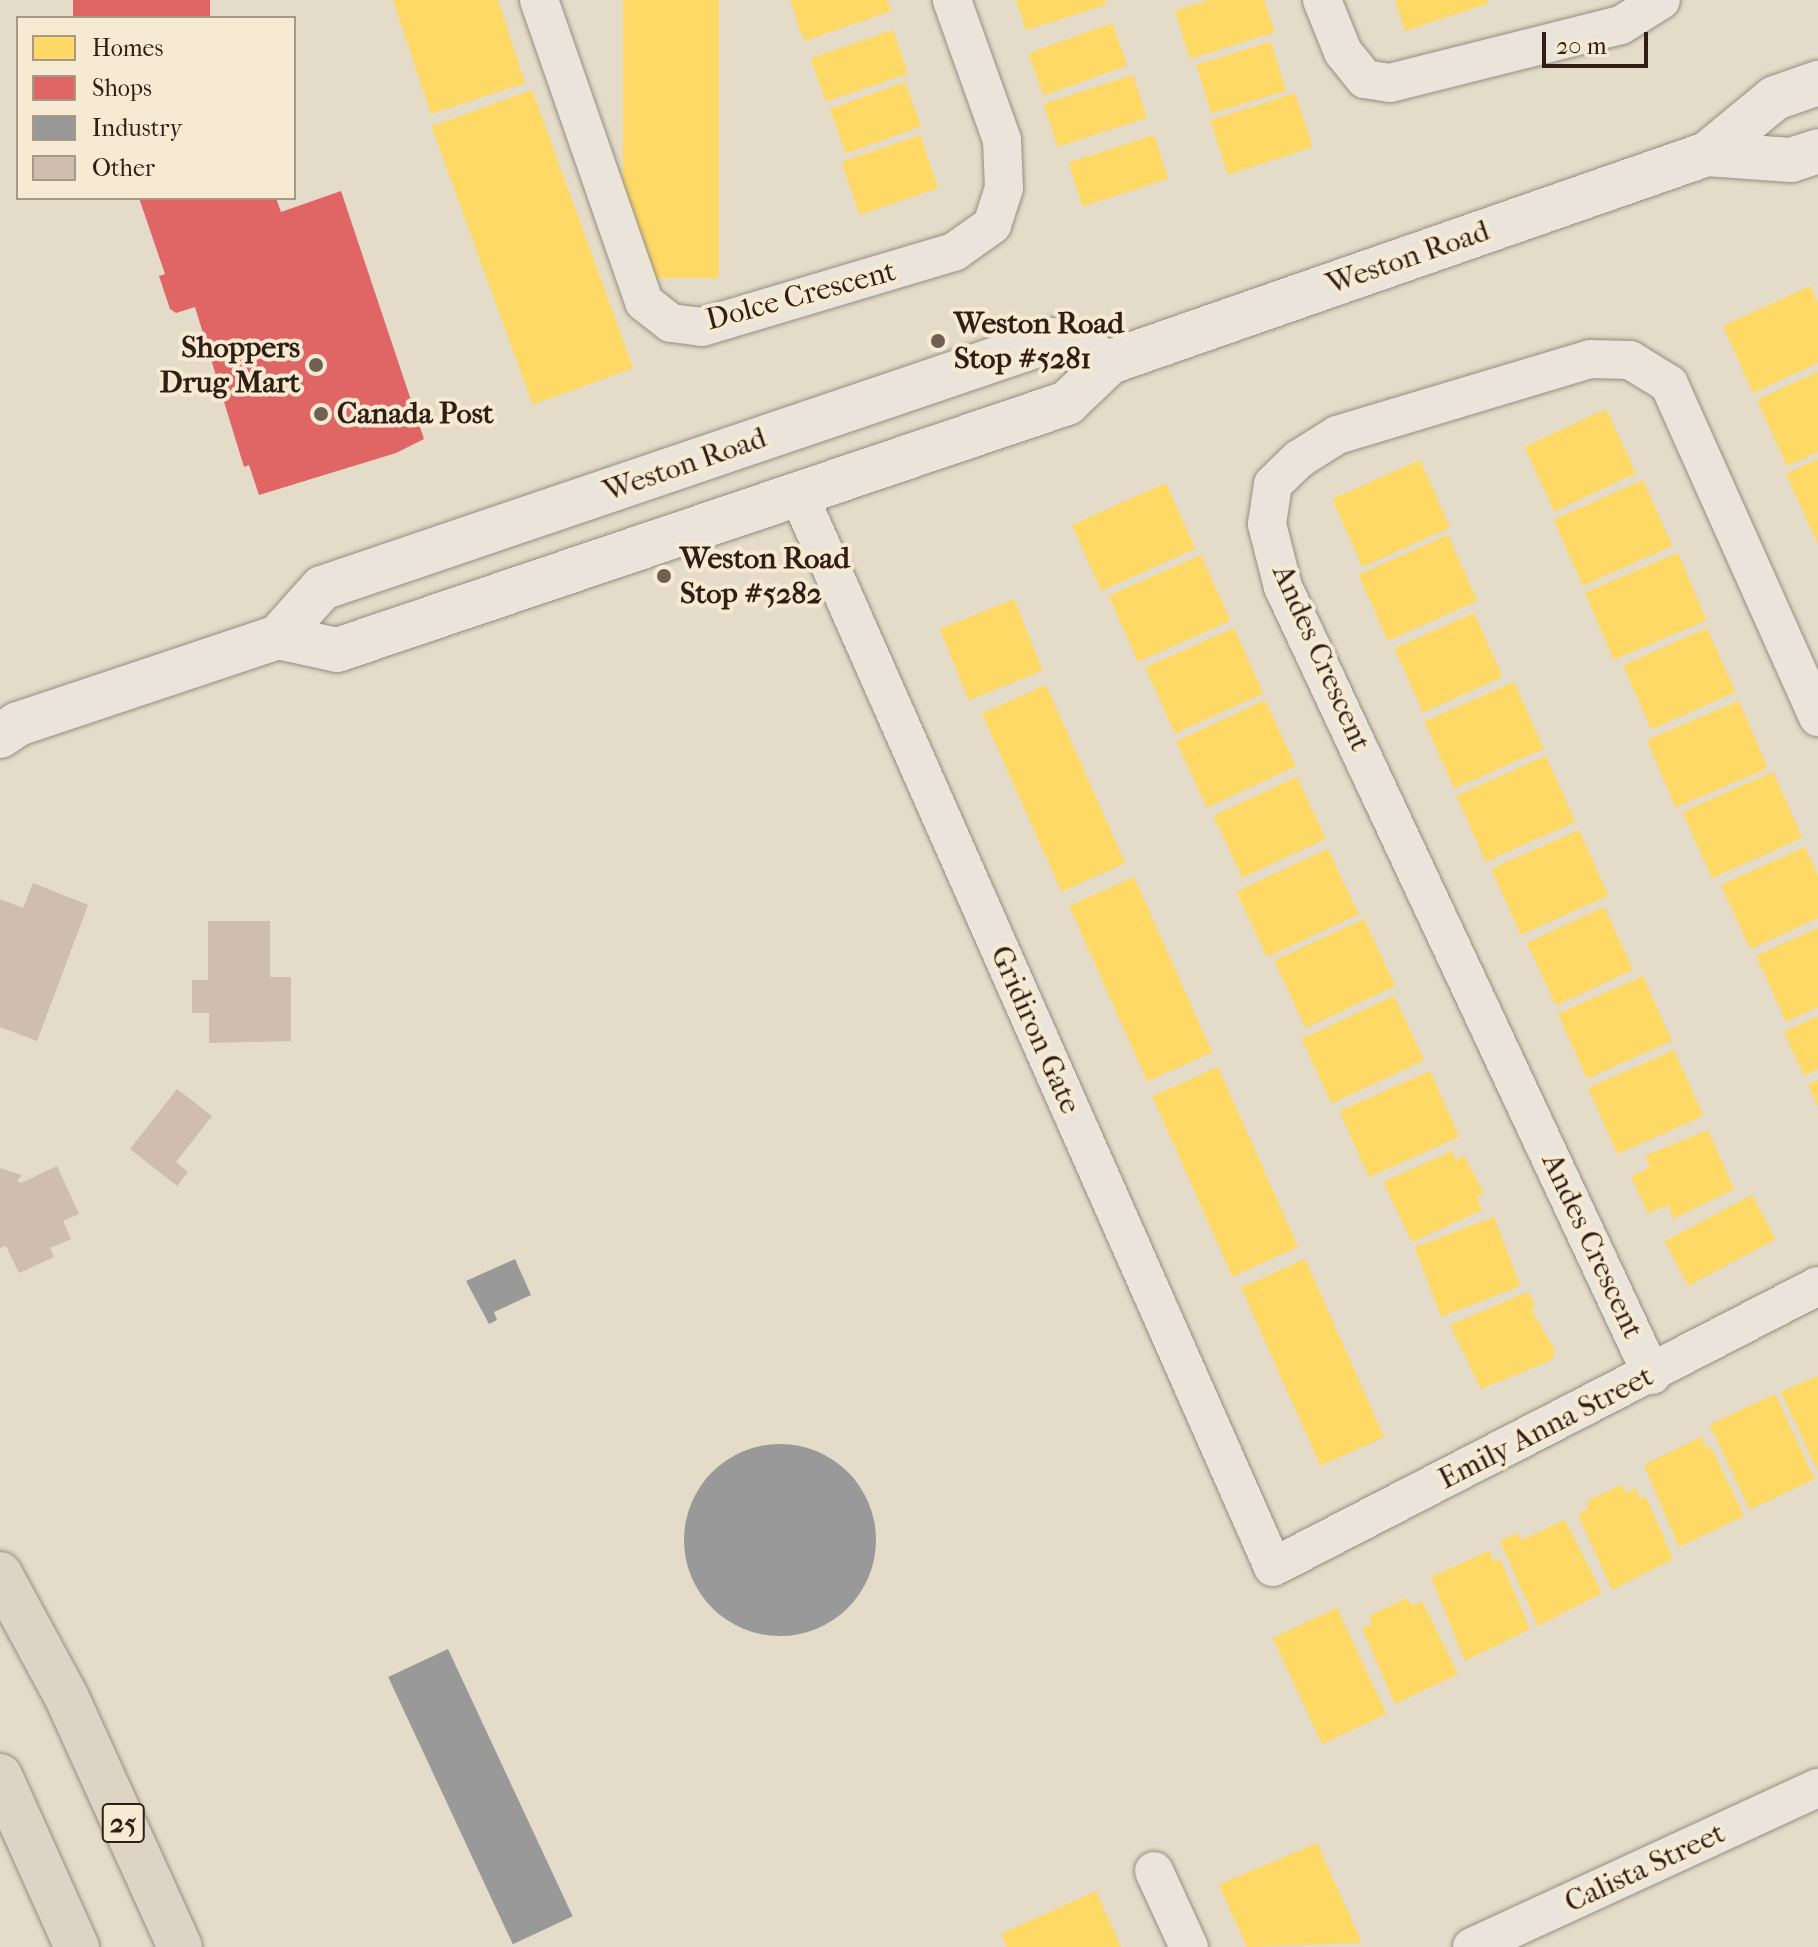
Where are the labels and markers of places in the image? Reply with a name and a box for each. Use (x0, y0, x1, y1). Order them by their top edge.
place label: Weston Road Stop #5281 (954, 306, 1124, 376)
place label: Shoppers Drug Mart (160, 330, 300, 400)
marker: Weston Road Stop #5281 (929, 332, 947, 350)
marker: Shoppers Drug Mart (307, 356, 325, 374)
place label: Canada Post (337, 396, 493, 432)
marker: Canada Post (312, 405, 330, 423)
place label: Weston Road Stop #5282 (680, 541, 850, 612)
marker: Weston Road Stop #5282 (655, 567, 673, 585)

